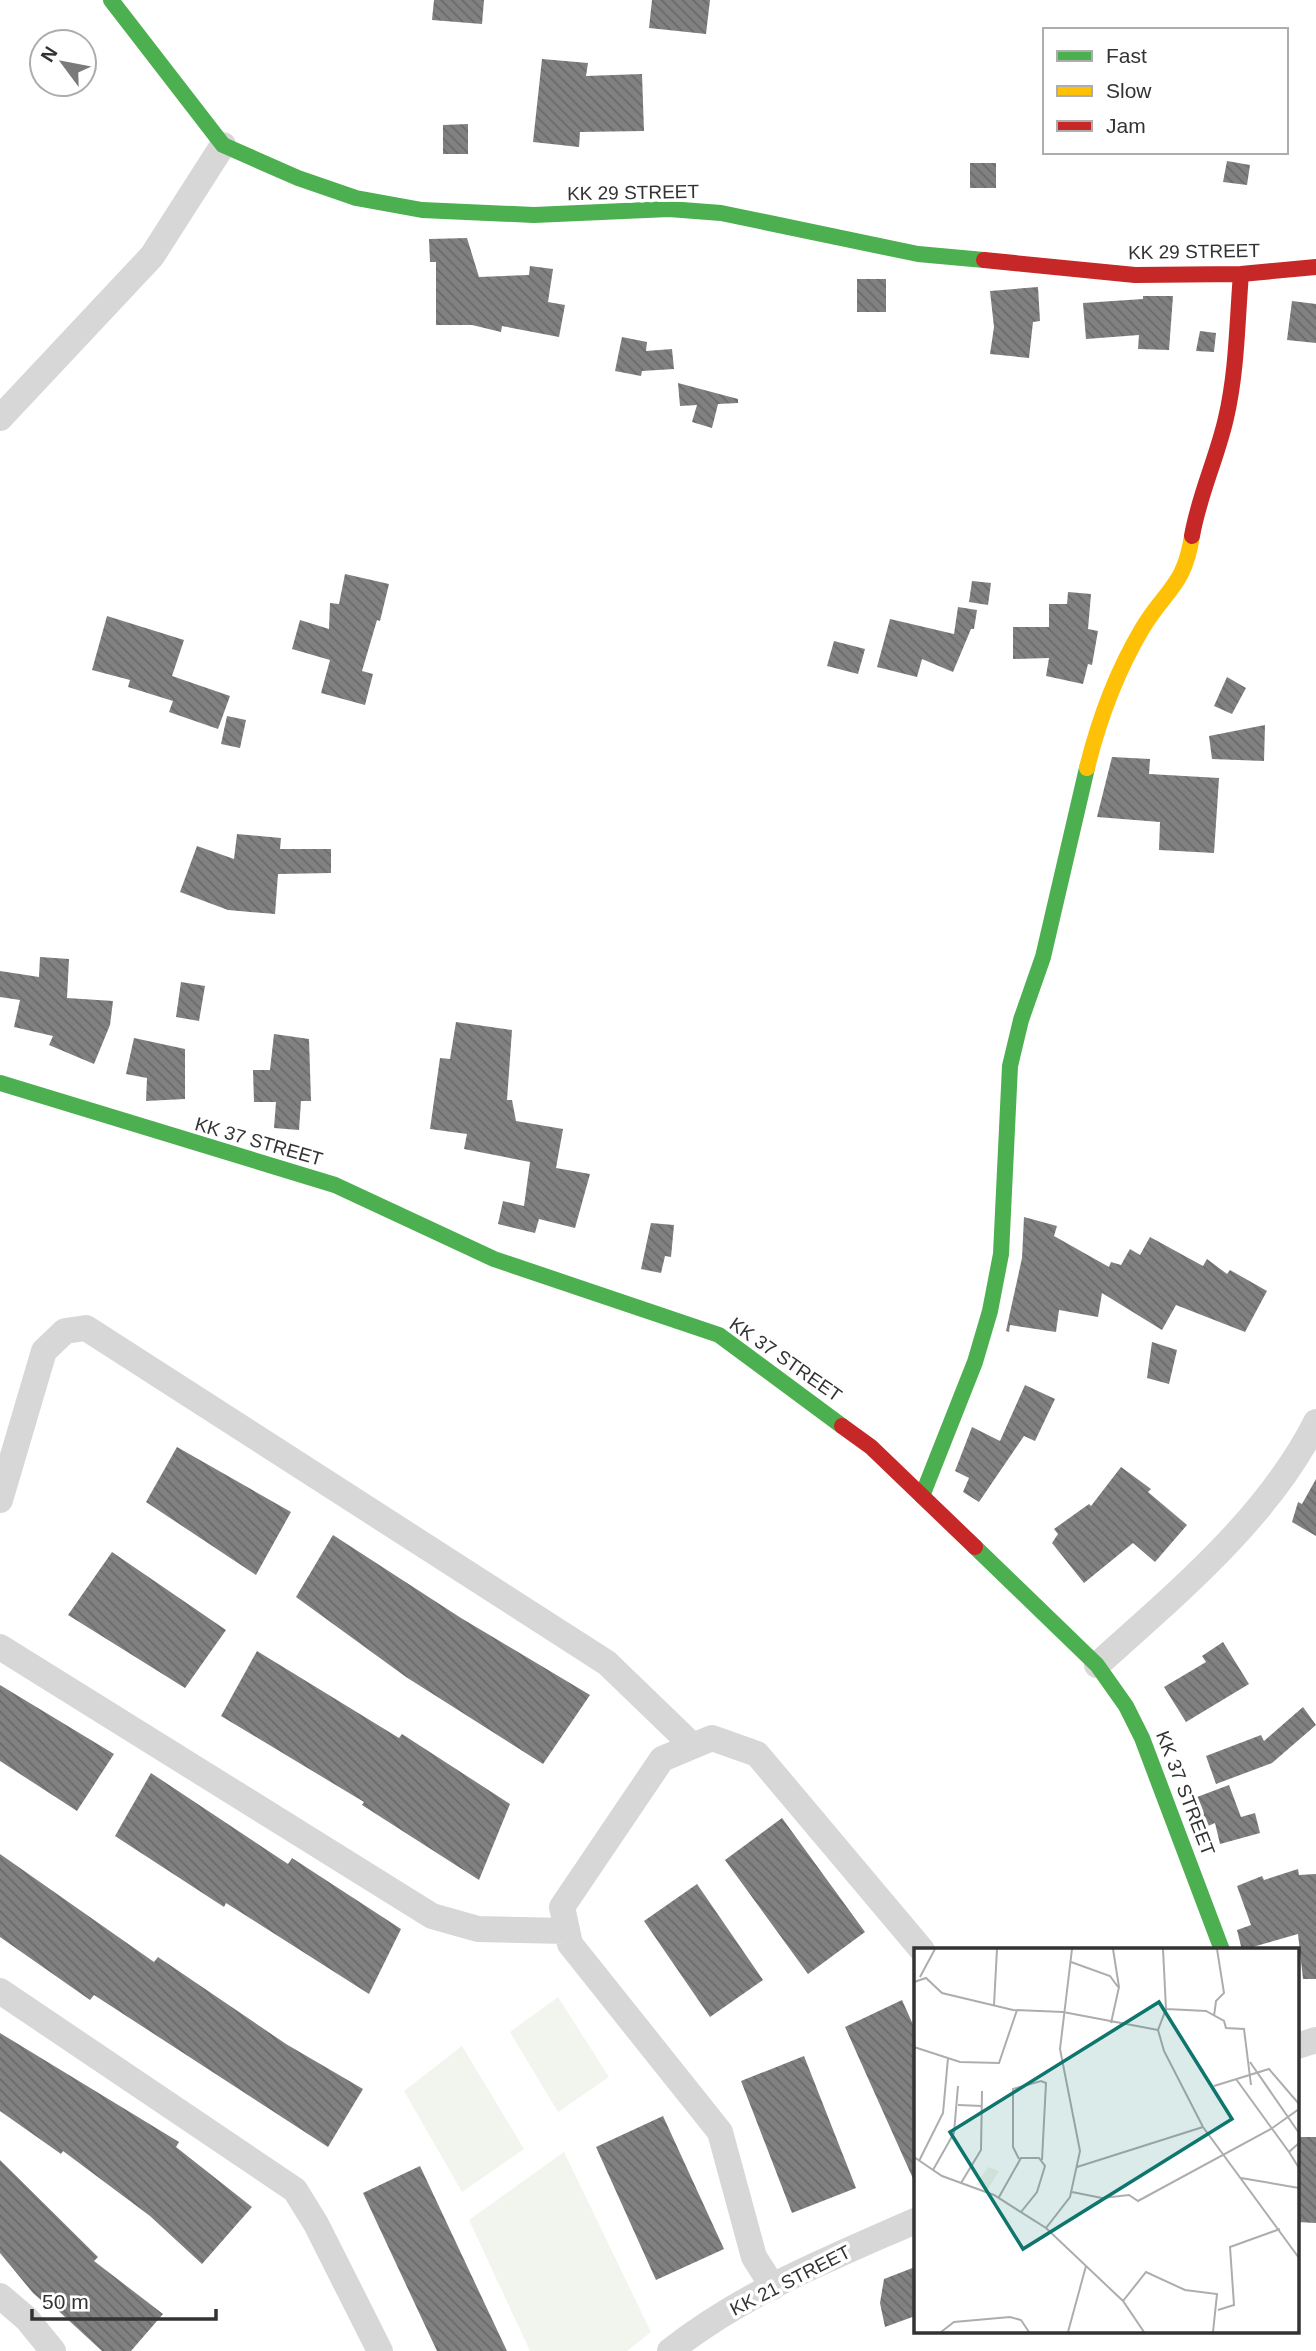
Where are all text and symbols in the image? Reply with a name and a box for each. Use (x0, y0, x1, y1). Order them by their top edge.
north arrow (28, 28, 98, 98)
legend (1043, 28, 1288, 154)
text: N (36, 43, 62, 66)
text: Fast (1106, 44, 1147, 67)
text: Slow (1106, 79, 1152, 102)
text: Jam (1106, 114, 1146, 137)
street label: KK 29 STREET (567, 181, 700, 204)
street label: KK 29 STREET (1128, 240, 1261, 263)
street label: KK 37 STREET (193, 1113, 326, 1170)
street label: KK 37 STREET (726, 1313, 846, 1406)
street label: KK 37 STREET (1152, 1728, 1219, 1859)
inset map (914, 1948, 1298, 2334)
street label: KK 21 STREET (727, 2241, 854, 2320)
scale bar (32, 2278, 215, 2322)
text: 50 m (42, 2290, 89, 2313)

